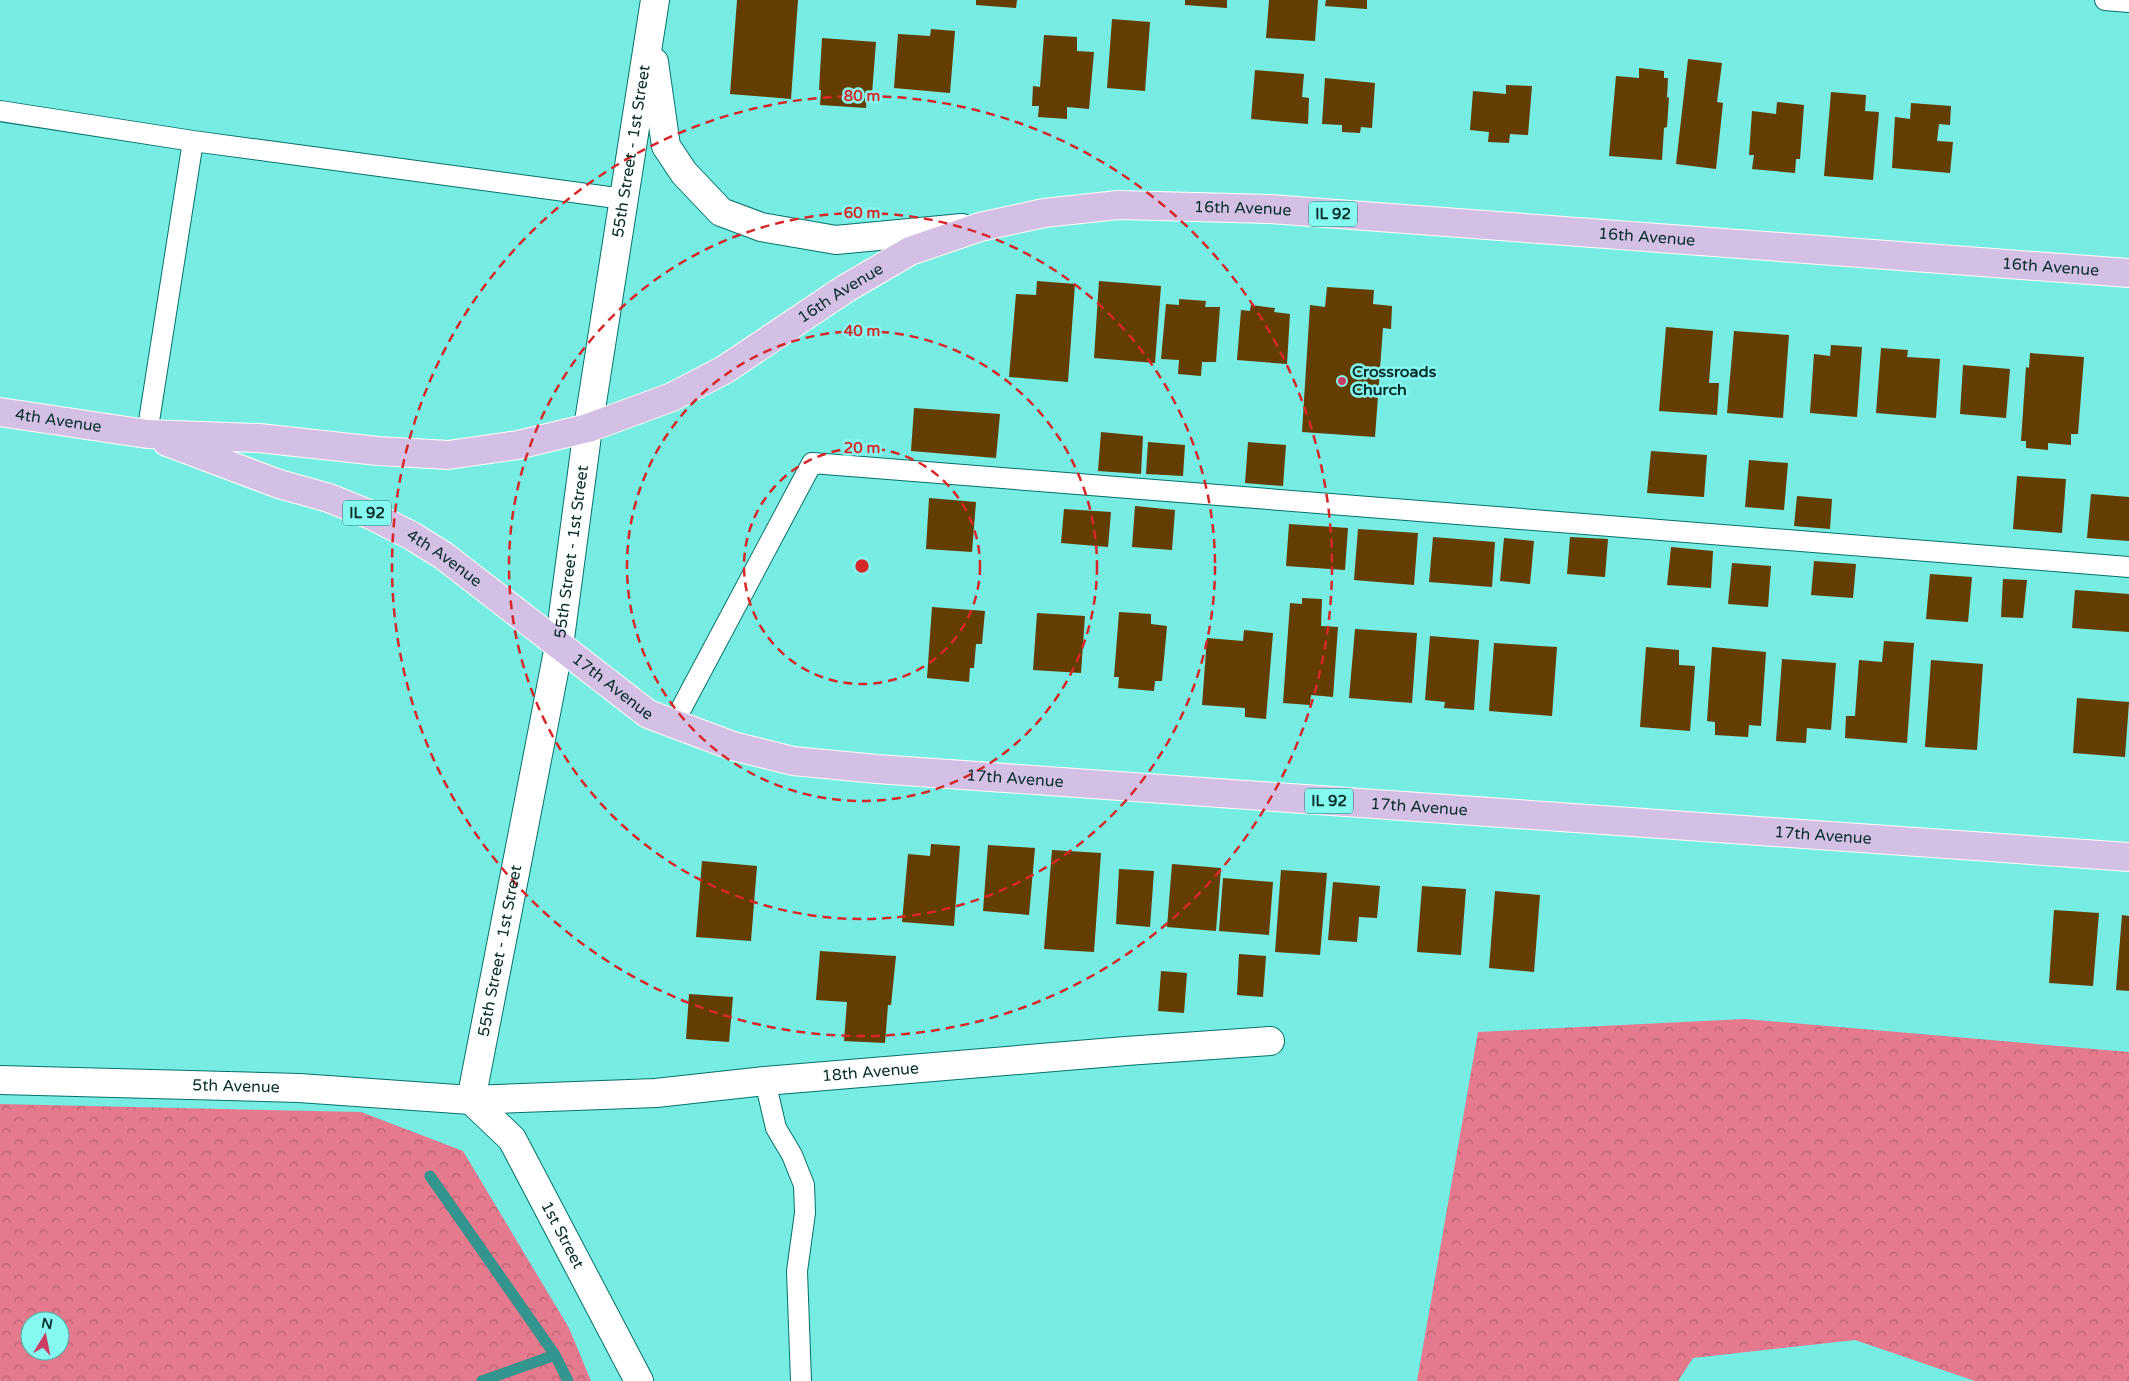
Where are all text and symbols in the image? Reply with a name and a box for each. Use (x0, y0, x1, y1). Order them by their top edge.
street label: 55th Street - 1st Street (608, 63, 655, 239)
text: 80 m (844, 87, 880, 105)
street label: 16th Avenue (1194, 197, 1292, 221)
road number: IL 92 (1309, 202, 1357, 226)
text: 60 m (844, 204, 880, 222)
street label: 16th Avenue (1597, 223, 1696, 251)
street label: 16th Avenue (2001, 254, 2100, 281)
street label: 16th Avenue (794, 259, 887, 328)
text: 40 m (844, 322, 880, 340)
place label: Crossroads Church (1352, 362, 1437, 400)
marker: Crossroads Church (1336, 375, 1348, 387)
street label: 4th Avenue (14, 404, 103, 437)
text: 20 m (844, 439, 880, 457)
street label: 55th Street - 1st Street (550, 464, 593, 640)
road number: IL 92 (343, 500, 391, 526)
street label: 4th Avenue (403, 525, 486, 591)
centre of rings (853, 557, 871, 575)
street label: 17th Avenue (568, 649, 657, 724)
street label: 17th Avenue (966, 765, 1064, 792)
road number: IL 92 (1305, 788, 1353, 814)
street label: 17th Avenue (1370, 794, 1468, 820)
street label: 17th Avenue (1774, 822, 1872, 849)
street label: 55th Street - 1st Street (473, 863, 526, 1038)
street label: 18th Avenue (821, 1058, 920, 1086)
street label: 5th Avenue (192, 1075, 280, 1097)
street label: 1st Street (536, 1198, 588, 1272)
north arrow (20, 1311, 70, 1361)
text: N (40, 1314, 54, 1333)

